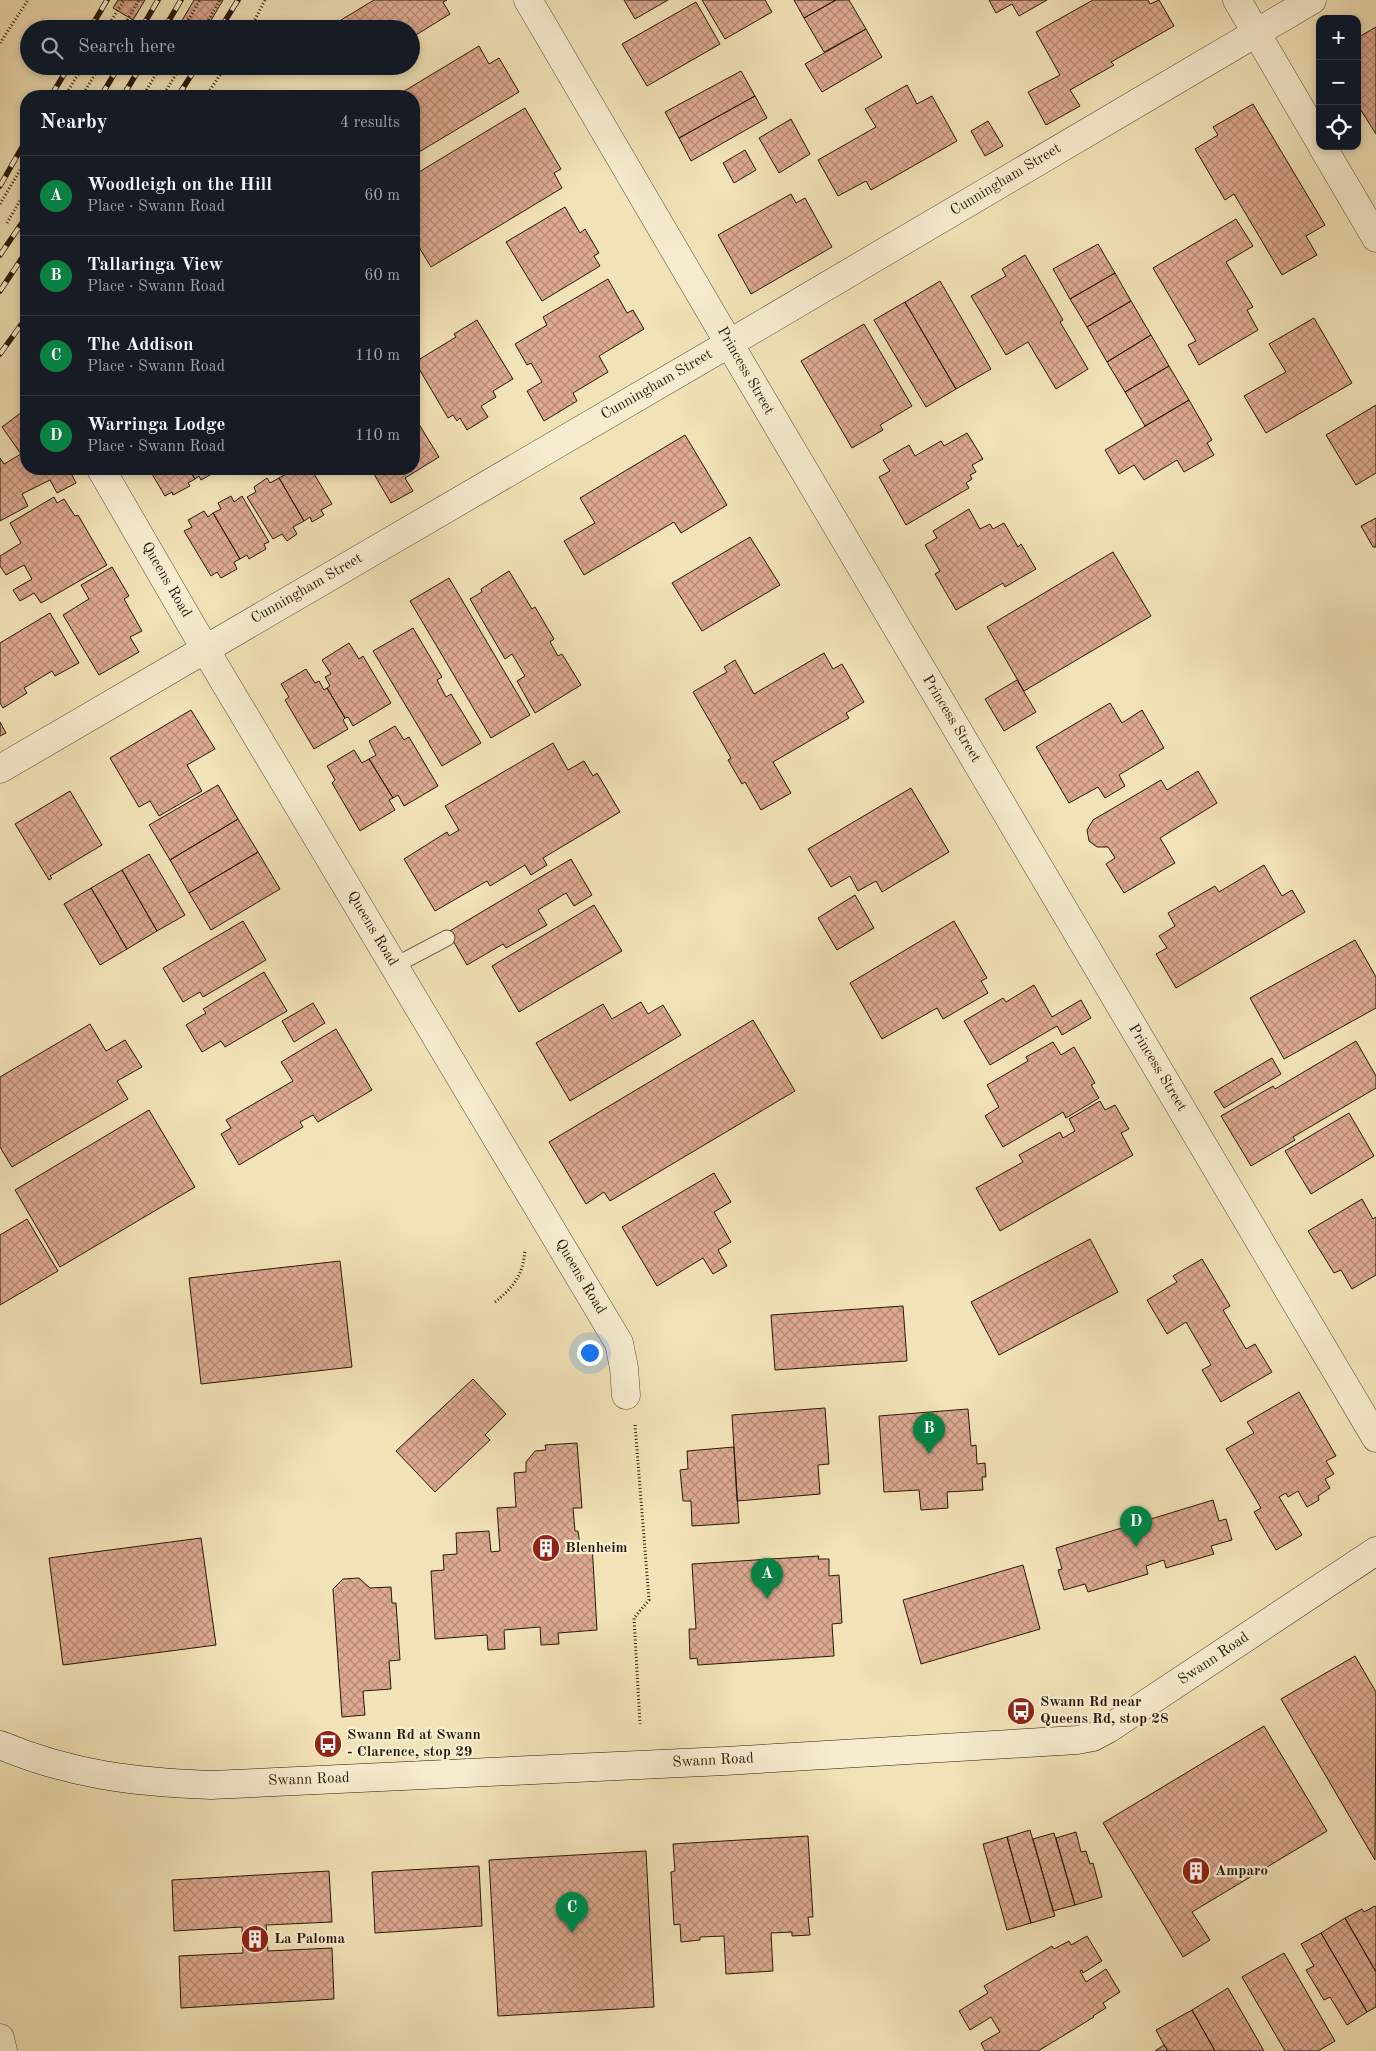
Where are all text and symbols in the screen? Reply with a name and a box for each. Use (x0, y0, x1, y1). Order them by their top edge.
map controls (1316, 15, 1361, 150)
button: + (1316, 15, 1361, 60)
search box (20, 20, 420, 75)
icon: search (38, 34, 66, 62)
text: Search here (78, 38, 175, 57)
button: − (1316, 60, 1361, 105)
button: locate (1316, 105, 1361, 150)
text: Nearby (40, 112, 108, 133)
text: 4 results (340, 115, 400, 131)
street label: Cunningham Street (948, 141, 1064, 219)
text: Woodleigh on the Hill (87, 176, 272, 195)
text: A (50, 188, 62, 204)
text: 60 m (364, 188, 400, 204)
text: Place · Swann Road (87, 199, 225, 215)
text: Tallaringa View (87, 256, 223, 275)
text: B (50, 268, 62, 284)
text: 60 m (364, 268, 400, 284)
text: Place · Swann Road (87, 279, 225, 295)
street label: Princess Street (714, 324, 776, 418)
text: The Addison (87, 336, 194, 355)
street label: Cunningham Street (599, 347, 715, 423)
text: C (51, 348, 61, 364)
text: 110 m (355, 348, 400, 364)
text: Place · Swann Road (87, 359, 225, 375)
text: Warringa Lodge (87, 416, 225, 435)
text: D (50, 428, 62, 444)
text: 110 m (355, 428, 400, 444)
text: Place · Swann Road (87, 439, 225, 455)
street label: Queens Road (138, 540, 194, 621)
street label: Cunningham Street (249, 551, 365, 627)
street label: Princess Street (919, 673, 983, 765)
street label: Queens Road (344, 889, 400, 969)
street label: Princess Street (1125, 1022, 1189, 1114)
street label: Queens Road (552, 1237, 608, 1317)
your location (577, 1340, 603, 1366)
pin: B (913, 1413, 945, 1454)
pin: D (1120, 1506, 1152, 1547)
building icon: Blenheim (531, 1533, 561, 1563)
place label: Blenheim (565, 1541, 628, 1556)
pin: A (751, 1558, 783, 1599)
street label: Swann Road (1176, 1630, 1252, 1688)
place label: Swann Rd near Queens Rd, stop 28 (1040, 1695, 1169, 1727)
bus stop icon: Swann Rd near Queens Rd, stop 28 (1006, 1696, 1036, 1726)
place label: Swann Rd at Swann - Clarence, stop 29 (347, 1728, 481, 1760)
bus stop icon: Swann Rd at Swann - Clarence, stop 29 (313, 1729, 343, 1759)
street label: Swann Road (672, 1751, 754, 1771)
street label: Swann Road (268, 1771, 350, 1789)
building icon: Amparo (1181, 1856, 1211, 1886)
place label: Amparo (1215, 1864, 1268, 1879)
pin: C (556, 1892, 588, 1933)
building icon: La Paloma (240, 1924, 270, 1954)
place label: La Paloma (274, 1932, 346, 1947)

